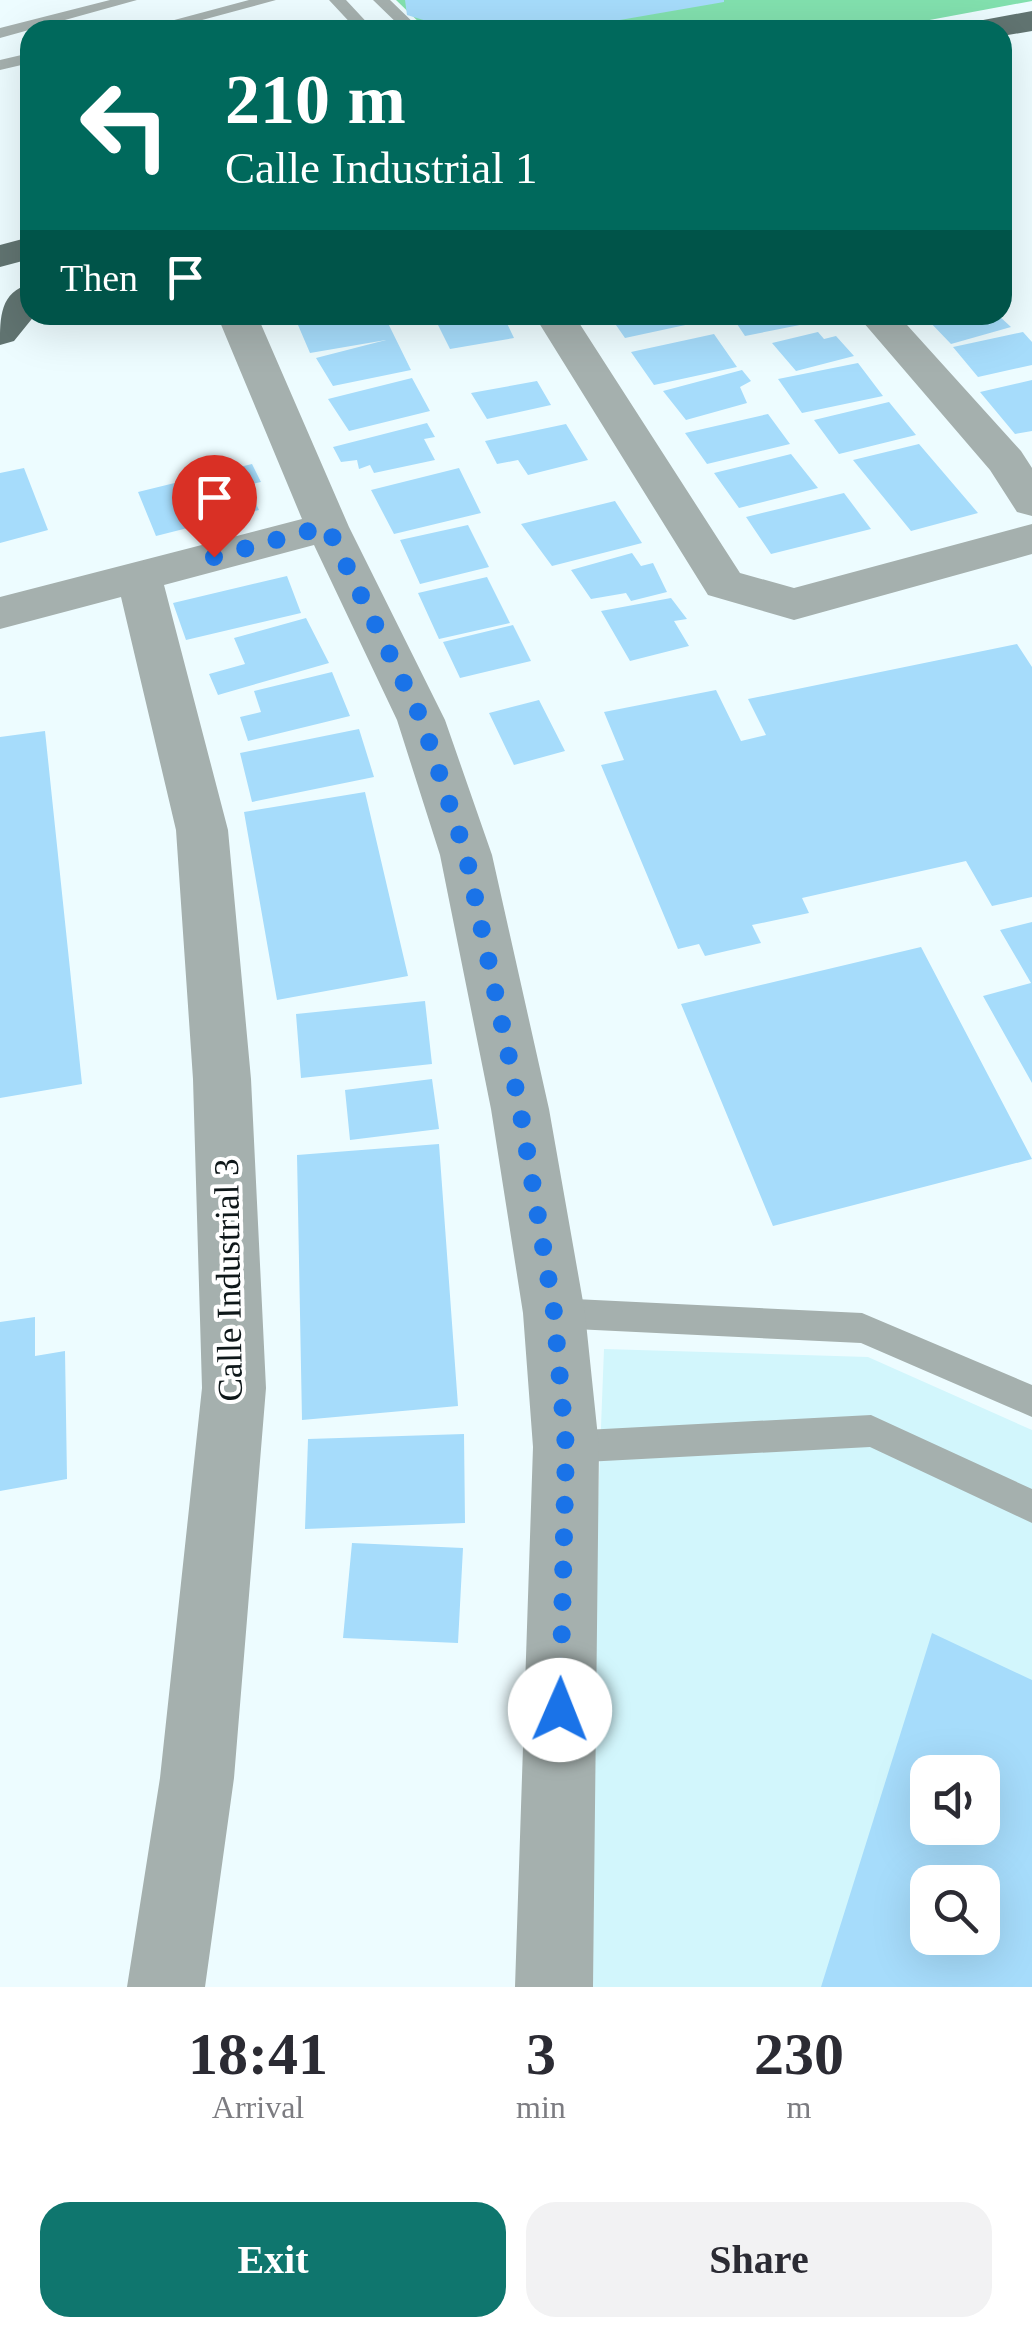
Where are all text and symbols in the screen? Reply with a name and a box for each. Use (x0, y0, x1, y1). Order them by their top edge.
icon: left (60, 60, 190, 190)
text: 210 m (225, 61, 406, 138)
text: Calle Industrial 1 (225, 143, 537, 193)
icon: arrive (158, 250, 213, 305)
text: Then (60, 257, 138, 299)
pin (172, 455, 257, 558)
icon: arrive (187, 470, 242, 525)
street label: Calle Industrial 3 (207, 1158, 250, 1402)
position arrow (508, 1658, 612, 1762)
map controls (910, 1755, 1000, 1955)
button: sound (910, 1755, 1000, 1845)
button: search (910, 1865, 1000, 1955)
text: 18:41 (188, 2021, 328, 2087)
text: 3 (526, 2021, 556, 2087)
text: 230 (754, 2021, 844, 2087)
text: Arrival (212, 2089, 304, 2125)
text: min (516, 2089, 566, 2125)
text: m (786, 2089, 811, 2125)
button: Exit (40, 2202, 506, 2317)
button: Share (526, 2202, 992, 2317)

